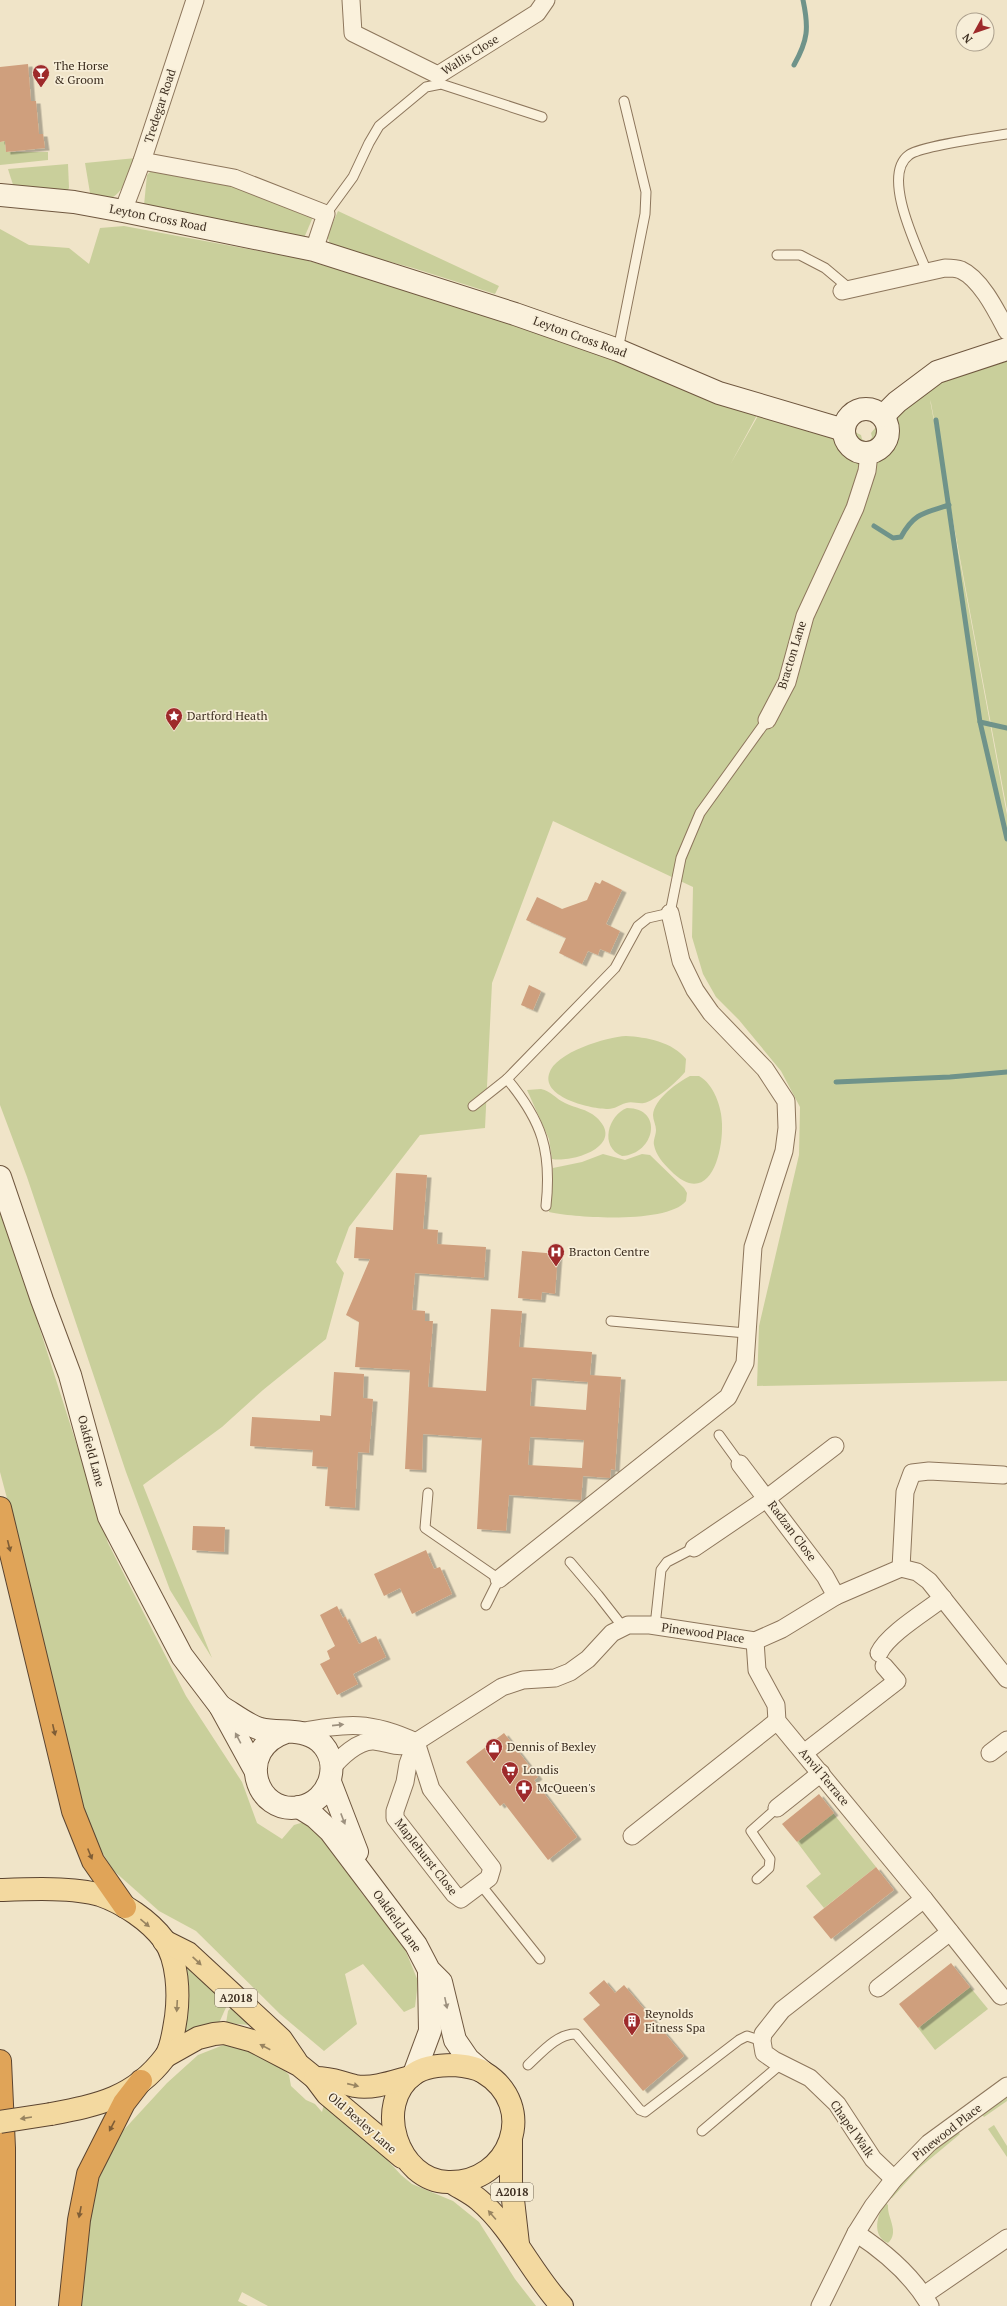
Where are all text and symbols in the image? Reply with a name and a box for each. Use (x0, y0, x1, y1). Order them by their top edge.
north arrow (955, 12, 995, 52)
text: N (959, 30, 975, 46)
street label: Wallis Close (438, 31, 501, 78)
place label: The Horse & Groom (54, 58, 109, 87)
bar icon: The Horse & Groom (31, 63, 51, 88)
street label: Tredegar Road (140, 67, 179, 145)
street label: Leyton Cross Road (108, 201, 208, 234)
street label: Leyton Cross Road (531, 313, 629, 361)
street label: Bracton Lane (774, 619, 809, 691)
place icon: Dartford Heath (164, 706, 184, 731)
place label: Dartford Heath (187, 708, 268, 723)
hospital icon: Bracton Centre (546, 1242, 566, 1267)
place label: Bracton Centre (569, 1244, 649, 1259)
street label: Oakfield Lane (75, 1413, 108, 1488)
street label: Radzan Close (765, 1498, 820, 1564)
one-way arrow (7, 1540, 13, 1552)
street label: Pinewood Place (661, 1619, 746, 1646)
one-way arrow (332, 1722, 344, 1728)
one-way arrow (51, 1724, 57, 1736)
one-way arrow (234, 1732, 241, 1744)
shop icon: Dennis of Bexley (484, 1737, 504, 1762)
place label: Dennis of Bexley (507, 1739, 597, 1754)
street label: Anvil Terrace (796, 1745, 853, 1809)
supermarket icon: Londis (500, 1760, 520, 1785)
place label: Londis (523, 1762, 559, 1777)
pharmacy icon: McQueen's (514, 1778, 534, 1803)
place label: McQueen's (537, 1780, 595, 1795)
one-way arrow (341, 1813, 347, 1825)
street label: Maplehurst Close (392, 1815, 461, 1898)
one-way arrow (88, 1849, 94, 1861)
street label: Oakfield Lane (370, 1887, 425, 1955)
one-way arrow (140, 1918, 151, 1927)
one-way arrow (192, 1957, 202, 1966)
road number: A2018 (215, 1989, 257, 2007)
one-way arrow (444, 1997, 450, 2010)
one-way arrow (173, 1999, 180, 2012)
place label: Reynolds Fitness Spa (645, 2006, 705, 2035)
building icon: Reynolds Fitness Spa (622, 2011, 642, 2036)
one-way arrow (259, 2043, 271, 2050)
one-way arrow (347, 2082, 359, 2088)
street label: Old Bexley Lane (325, 2089, 400, 2156)
street label: Chapel Walk (827, 2097, 878, 2161)
street label: Pinewood Place (909, 2100, 984, 2163)
one-way arrow (20, 2116, 32, 2122)
one-way arrow (109, 2120, 115, 2132)
road number: A2018 (491, 2183, 533, 2201)
one-way arrow (77, 2206, 83, 2219)
one-way arrow (488, 2210, 497, 2219)

